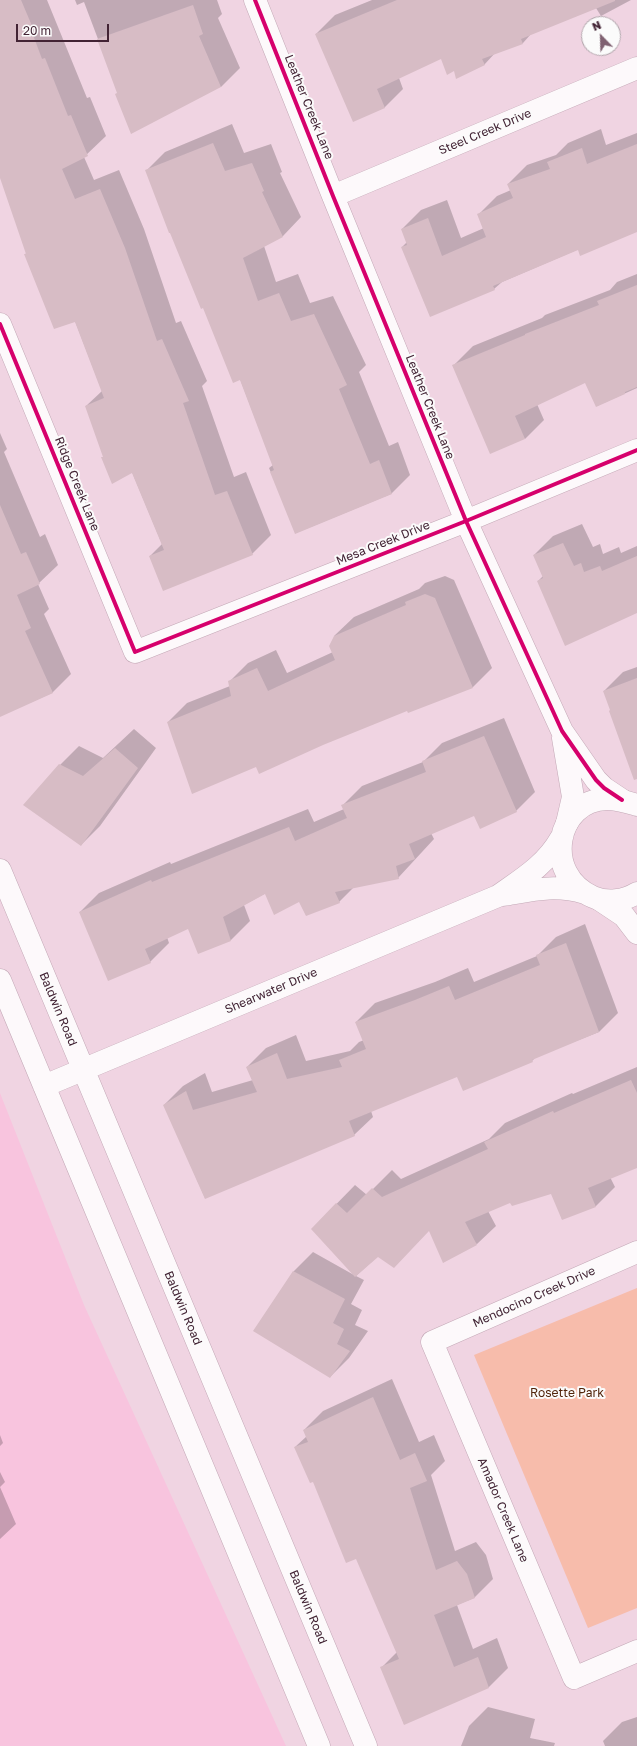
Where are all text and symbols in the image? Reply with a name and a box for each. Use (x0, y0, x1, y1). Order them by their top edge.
scale bar (18, 16, 111, 42)
north arrow (581, 16, 621, 56)
text: N (590, 18, 603, 33)
text: 20 m (23, 23, 51, 38)
street label: Leather Creek Lane (281, 53, 337, 161)
street label: Steel Creek Drive (437, 106, 533, 158)
street label: Leather Creek Lane (402, 353, 458, 461)
street label: Ridge Creek Lane (51, 435, 103, 533)
street label: Mesa Creek Drive (334, 518, 432, 568)
street label: Shearwater Drive (223, 965, 319, 1017)
street label: Baldwin Road (36, 970, 80, 1048)
street label: Mendocino Creek Drive (470, 1263, 598, 1331)
street label: Baldwin Road (161, 1269, 205, 1347)
park label: Rosette Park (530, 1386, 604, 1400)
street label: Amador Creek Lane (474, 1456, 532, 1564)
street label: Baldwin Road (286, 1568, 330, 1646)

